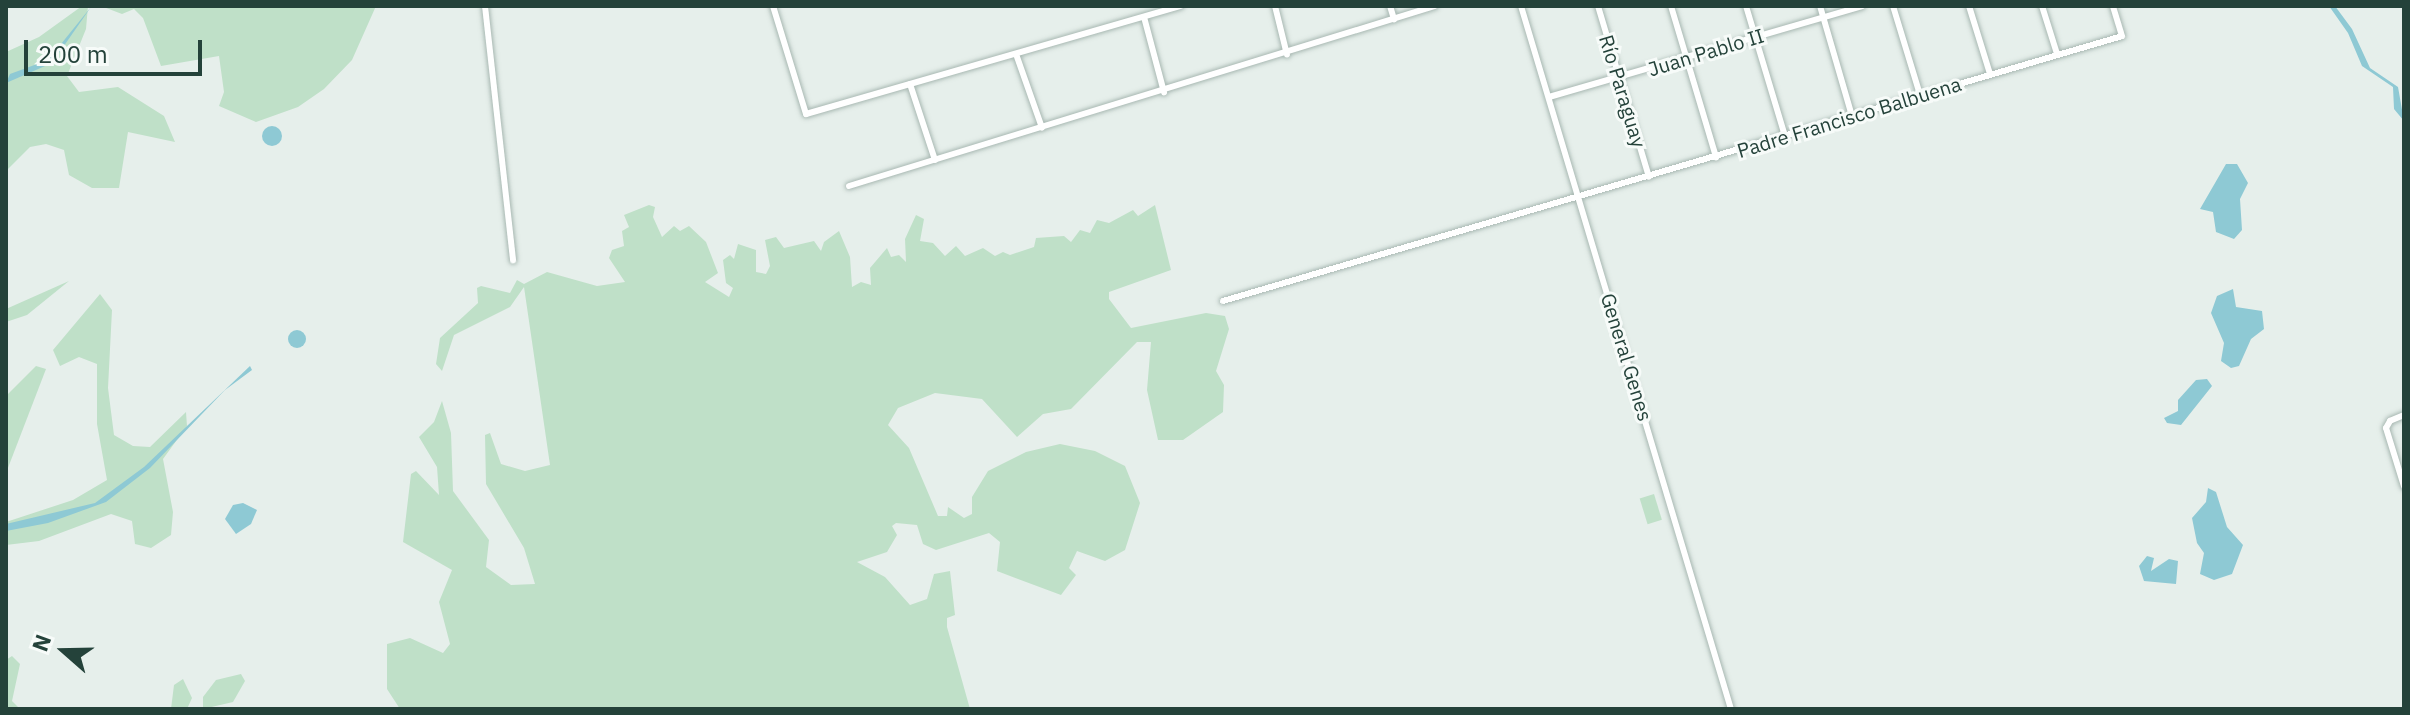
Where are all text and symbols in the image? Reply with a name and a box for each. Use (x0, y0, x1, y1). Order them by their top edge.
street label: Juan Pablo II (1645, 23, 1767, 81)
scale bar (28, 24, 206, 74)
street label: Río Paraguay (1594, 32, 1652, 150)
text: 200 m (38, 38, 108, 70)
street label: Padre Francisco Balbuena (1734, 71, 1964, 163)
street label: General Genes (1596, 290, 1658, 424)
north arrow (24, 611, 104, 691)
text: N (25, 630, 57, 655)

